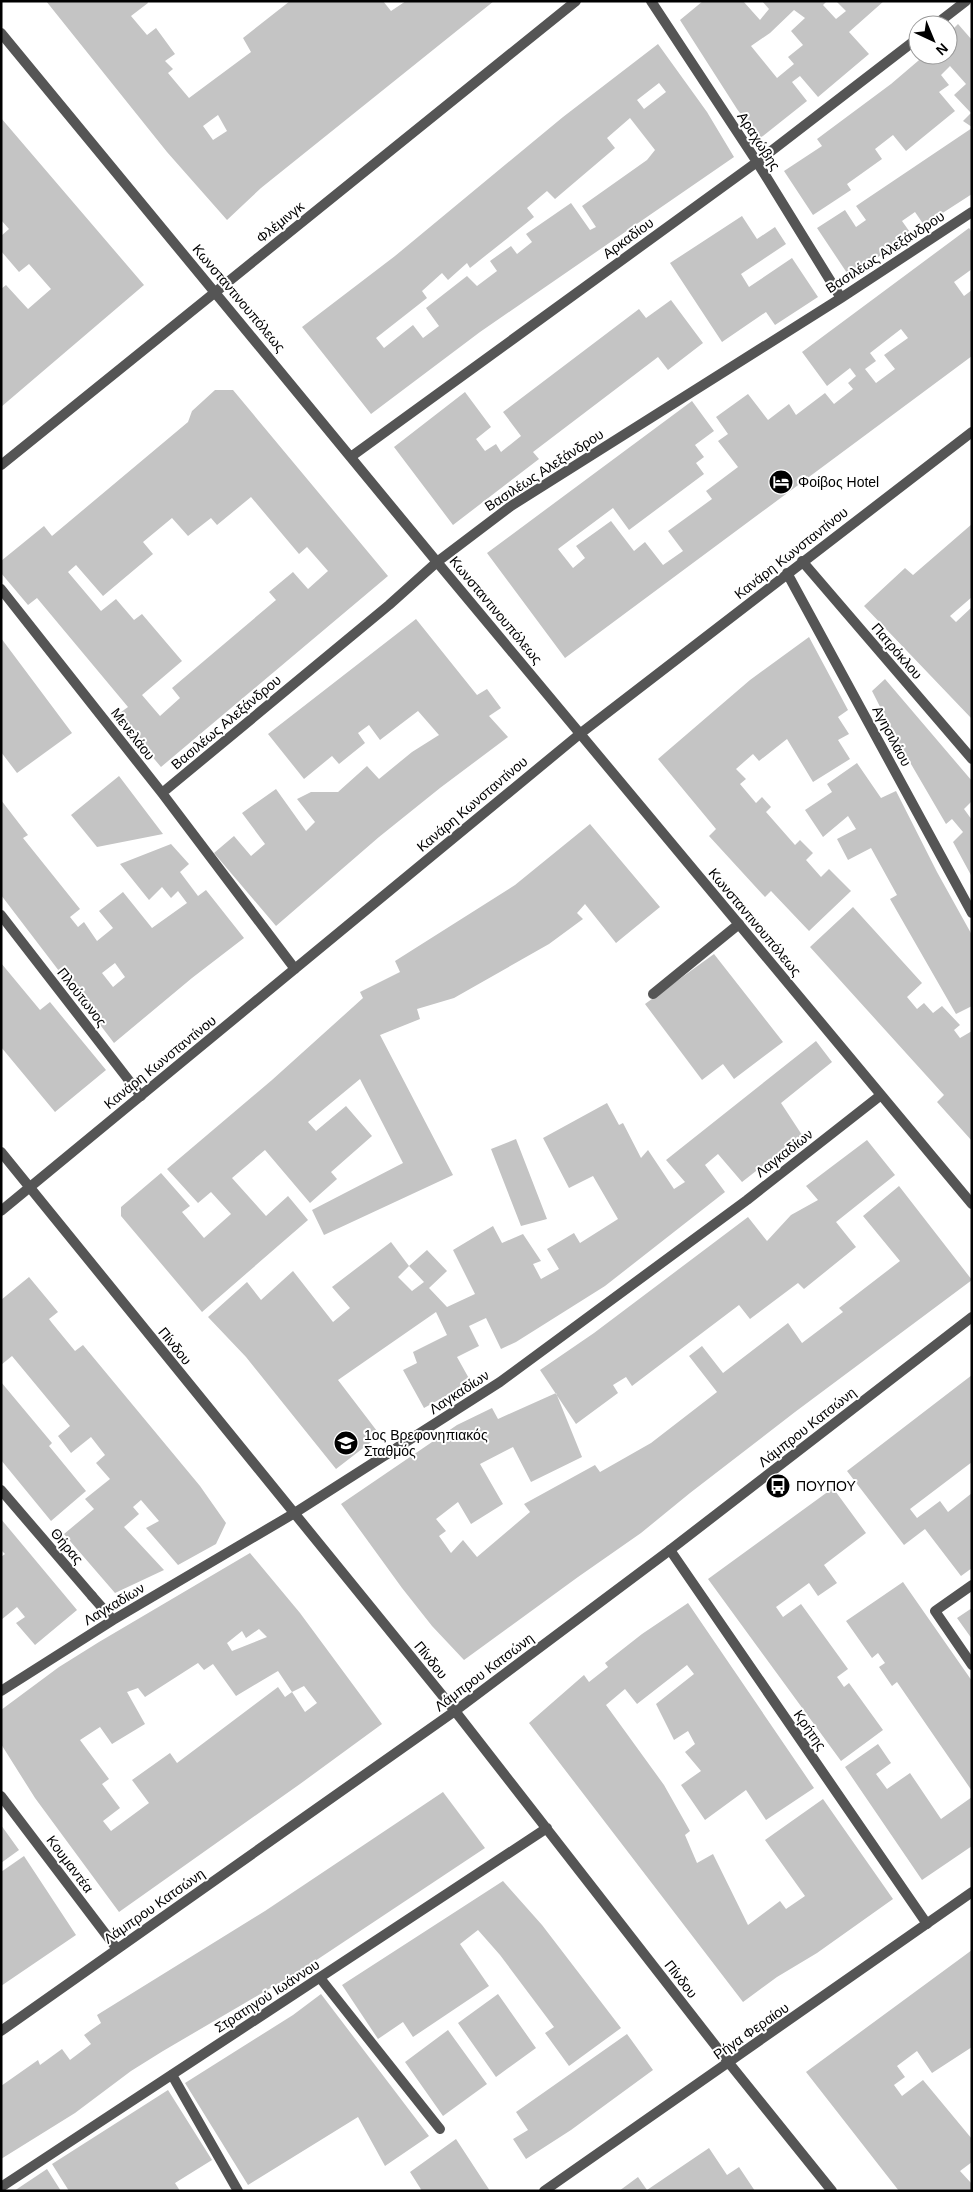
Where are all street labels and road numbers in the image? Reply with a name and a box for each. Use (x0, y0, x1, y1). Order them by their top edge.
street label: Αραχώβης (734, 109, 784, 173)
street label: Φλέμινγκ (253, 197, 308, 246)
street label: Βασιλέως Αλεξάνδρου (823, 208, 947, 296)
street label: Αρκαδίου (600, 214, 656, 262)
street label: Κωνσταντινουπόλεως (189, 241, 289, 355)
street label: Βασιλέως Αλεξάνδρου (482, 426, 606, 514)
street label: Κανάρη Κωνσταντίνου (731, 504, 851, 602)
street label: Κωνσταντινουπόλεως (446, 553, 546, 667)
street label: Πατρόκλου (868, 620, 926, 682)
street label: Βασιλέως Αλεξάνδρου (168, 672, 284, 772)
street label: Αγησιλάου (869, 703, 915, 769)
street label: Μενελάου (108, 705, 158, 763)
street label: Κανάρη Κωνσταντίνου (414, 753, 530, 855)
street label: Κωνσταντινουπόλεως (705, 865, 805, 979)
street label: Πλούτωνος (54, 964, 110, 1030)
street label: Κανάρη Κωνσταντίνου (101, 1012, 219, 1112)
street label: Λαγκαδίων (752, 1126, 816, 1180)
street label: Πίνδου (155, 1324, 195, 1368)
street label: Λαγκαδίων (426, 1367, 492, 1417)
street label: Λάμπρου Κατσώνη (755, 1384, 859, 1470)
street label: Θήρας (48, 1525, 87, 1567)
street label: Λαγκαδίων (81, 1580, 147, 1628)
street label: Λάμπρου Κατσώνη (431, 1630, 537, 1714)
street label: Πίνδου (411, 1638, 451, 1682)
street label: Κρήτης (790, 1707, 830, 1753)
street label: Κουμαντέα (43, 1832, 97, 1896)
street label: Λάμπρου Κατσώνη (100, 1865, 208, 1947)
street label: Στρατηγού Ιωάννου (212, 1956, 322, 2036)
street label: Πίνδου (661, 1957, 701, 2001)
street label: Ρήγα Φεραίου (710, 1999, 792, 2063)

